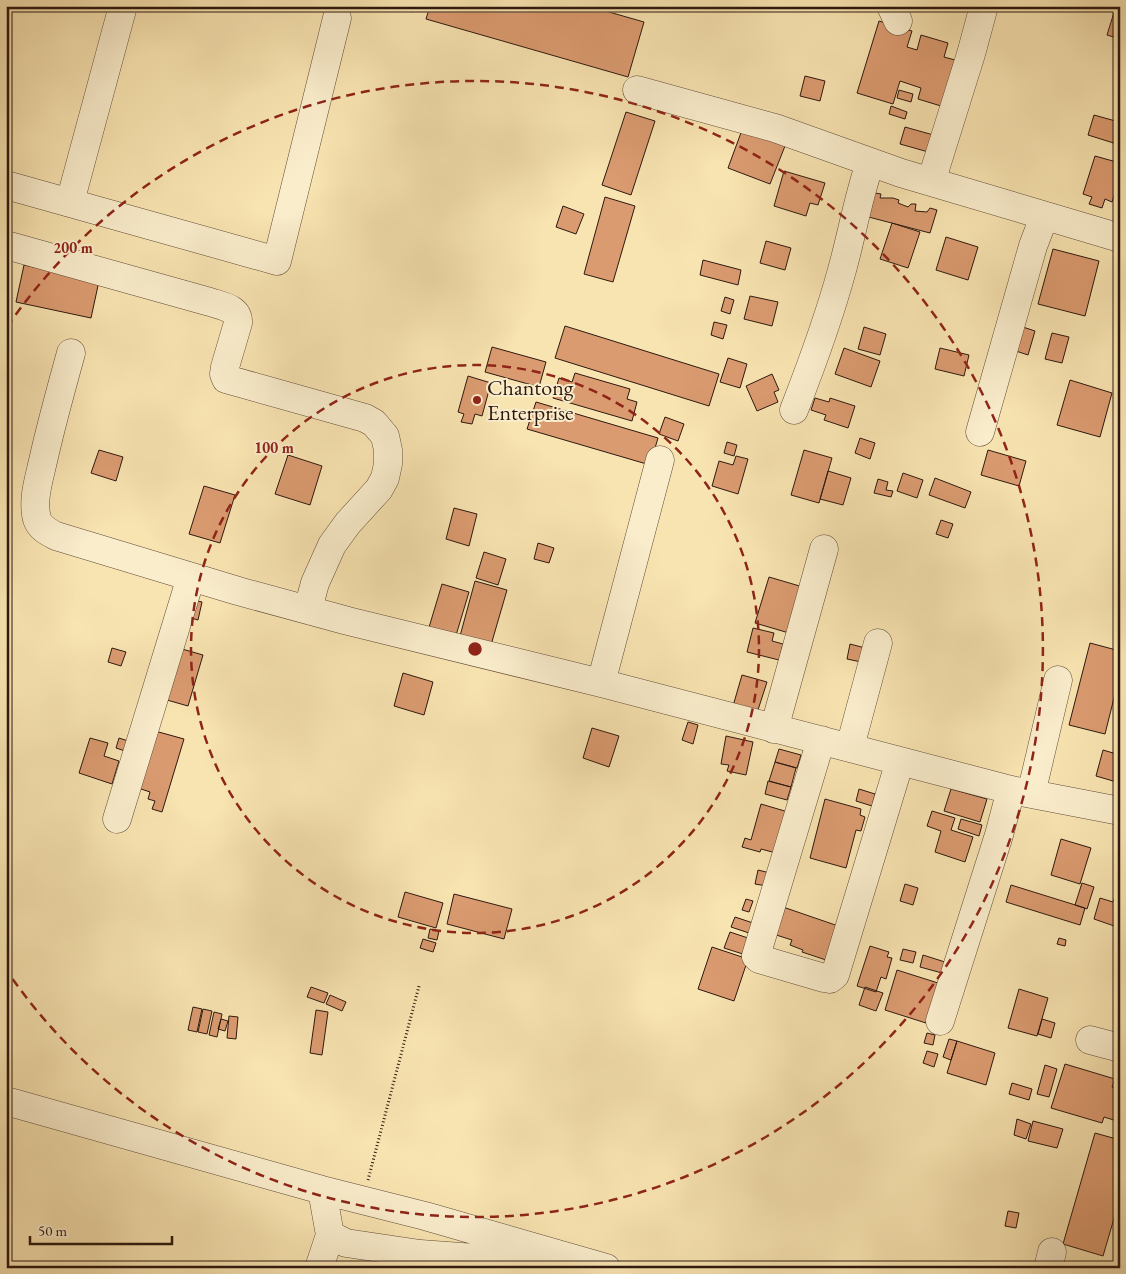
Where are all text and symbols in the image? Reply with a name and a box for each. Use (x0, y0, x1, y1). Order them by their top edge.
text: 200 m (53, 238, 93, 257)
place label: Chantong Enterprise (487, 373, 574, 427)
marker: Chantong Enterprise (471, 394, 483, 406)
text: 100 m (254, 438, 294, 457)
centre of rings (466, 640, 484, 658)
scale bar (30, 1214, 172, 1246)
text: 50 m (38, 1221, 67, 1240)

